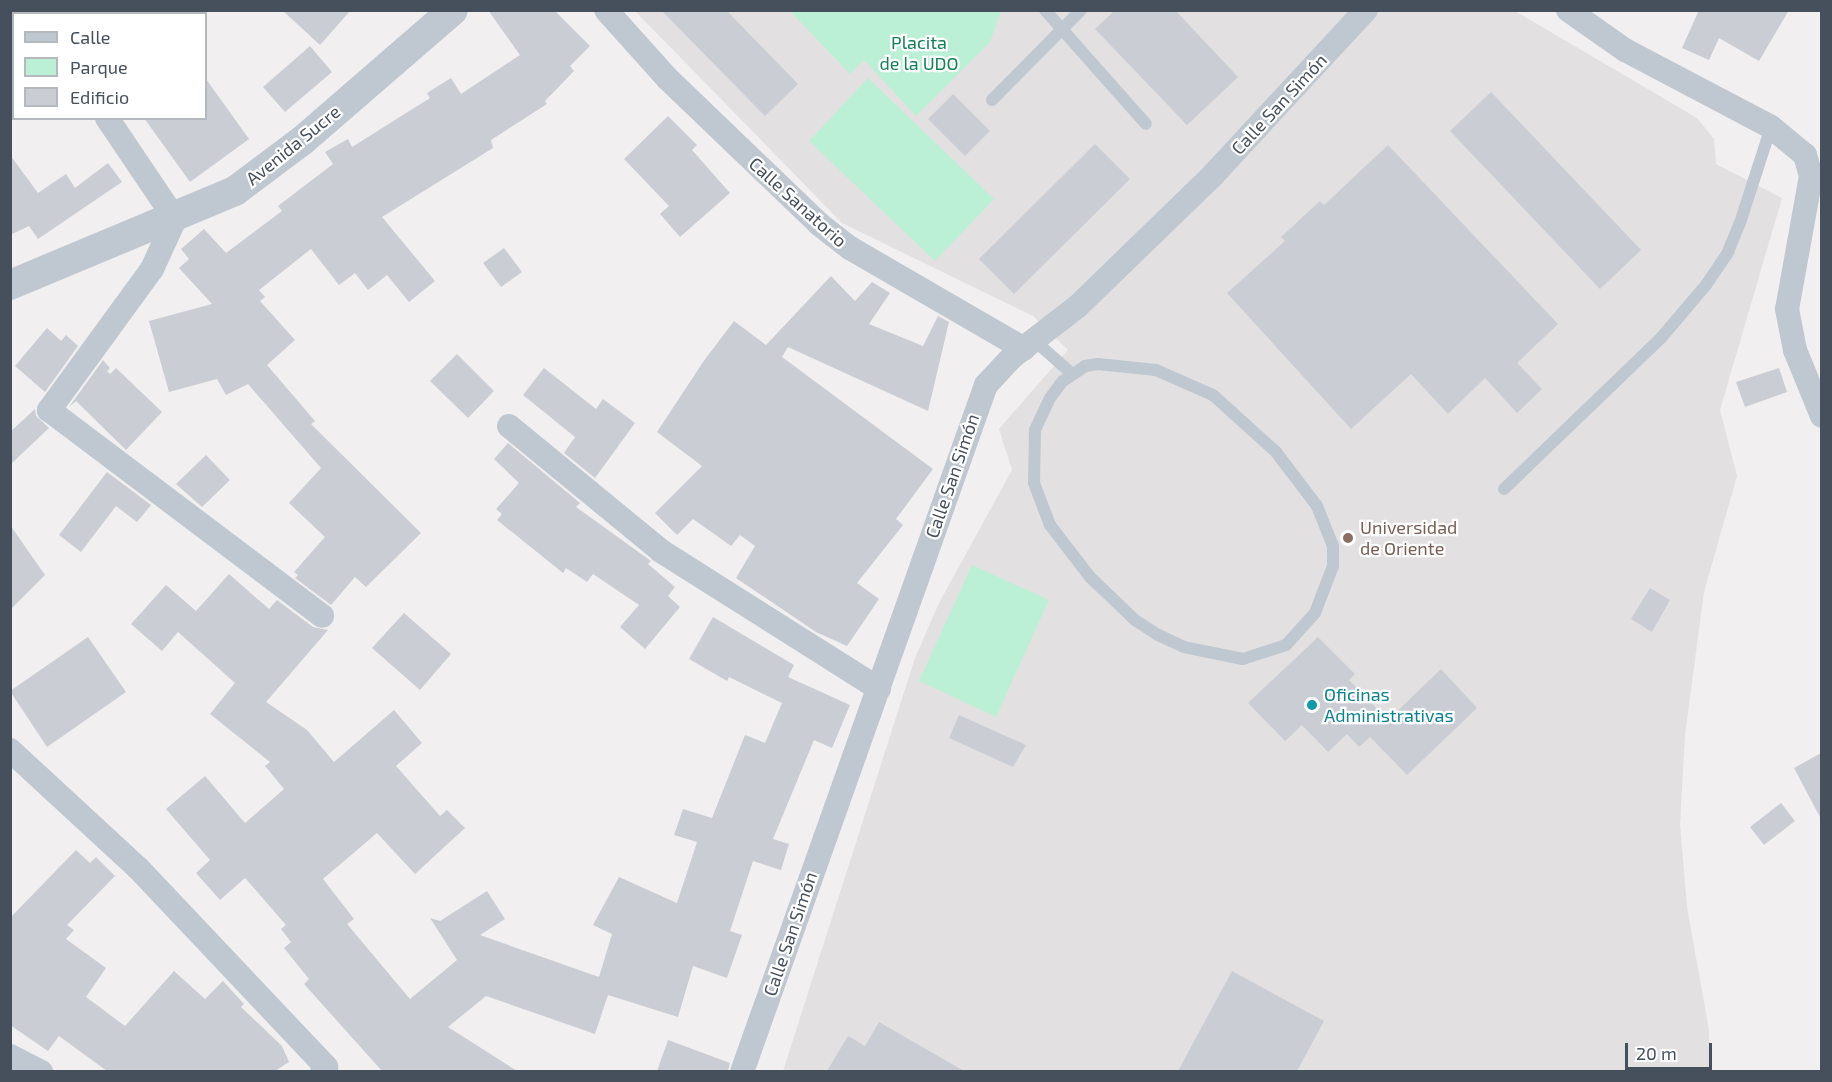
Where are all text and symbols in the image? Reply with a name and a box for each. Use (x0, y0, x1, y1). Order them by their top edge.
legend (12, 12, 207, 120)
text: Calle (70, 26, 111, 48)
park label: Placita de la UDO (879, 32, 959, 74)
street label: Calle San Simón (1227, 49, 1331, 159)
text: Parque (70, 56, 128, 78)
text: Edificio (70, 86, 129, 108)
street label: Avenida Sucre (242, 100, 344, 190)
street label: Calle Sanatorio (745, 153, 851, 251)
street label: Calle San Simón (921, 411, 983, 541)
place label: Universidad de Oriente (1360, 517, 1457, 560)
marker: Universidad de Oriente (1341, 531, 1355, 545)
place label: Oficinas Administrativas (1324, 684, 1454, 726)
marker: Oficinas Administrativas (1305, 698, 1319, 712)
street label: Calle San Simón (759, 869, 821, 999)
scale bar (1628, 1031, 1715, 1069)
text: 20 m (1636, 1042, 1677, 1064)

